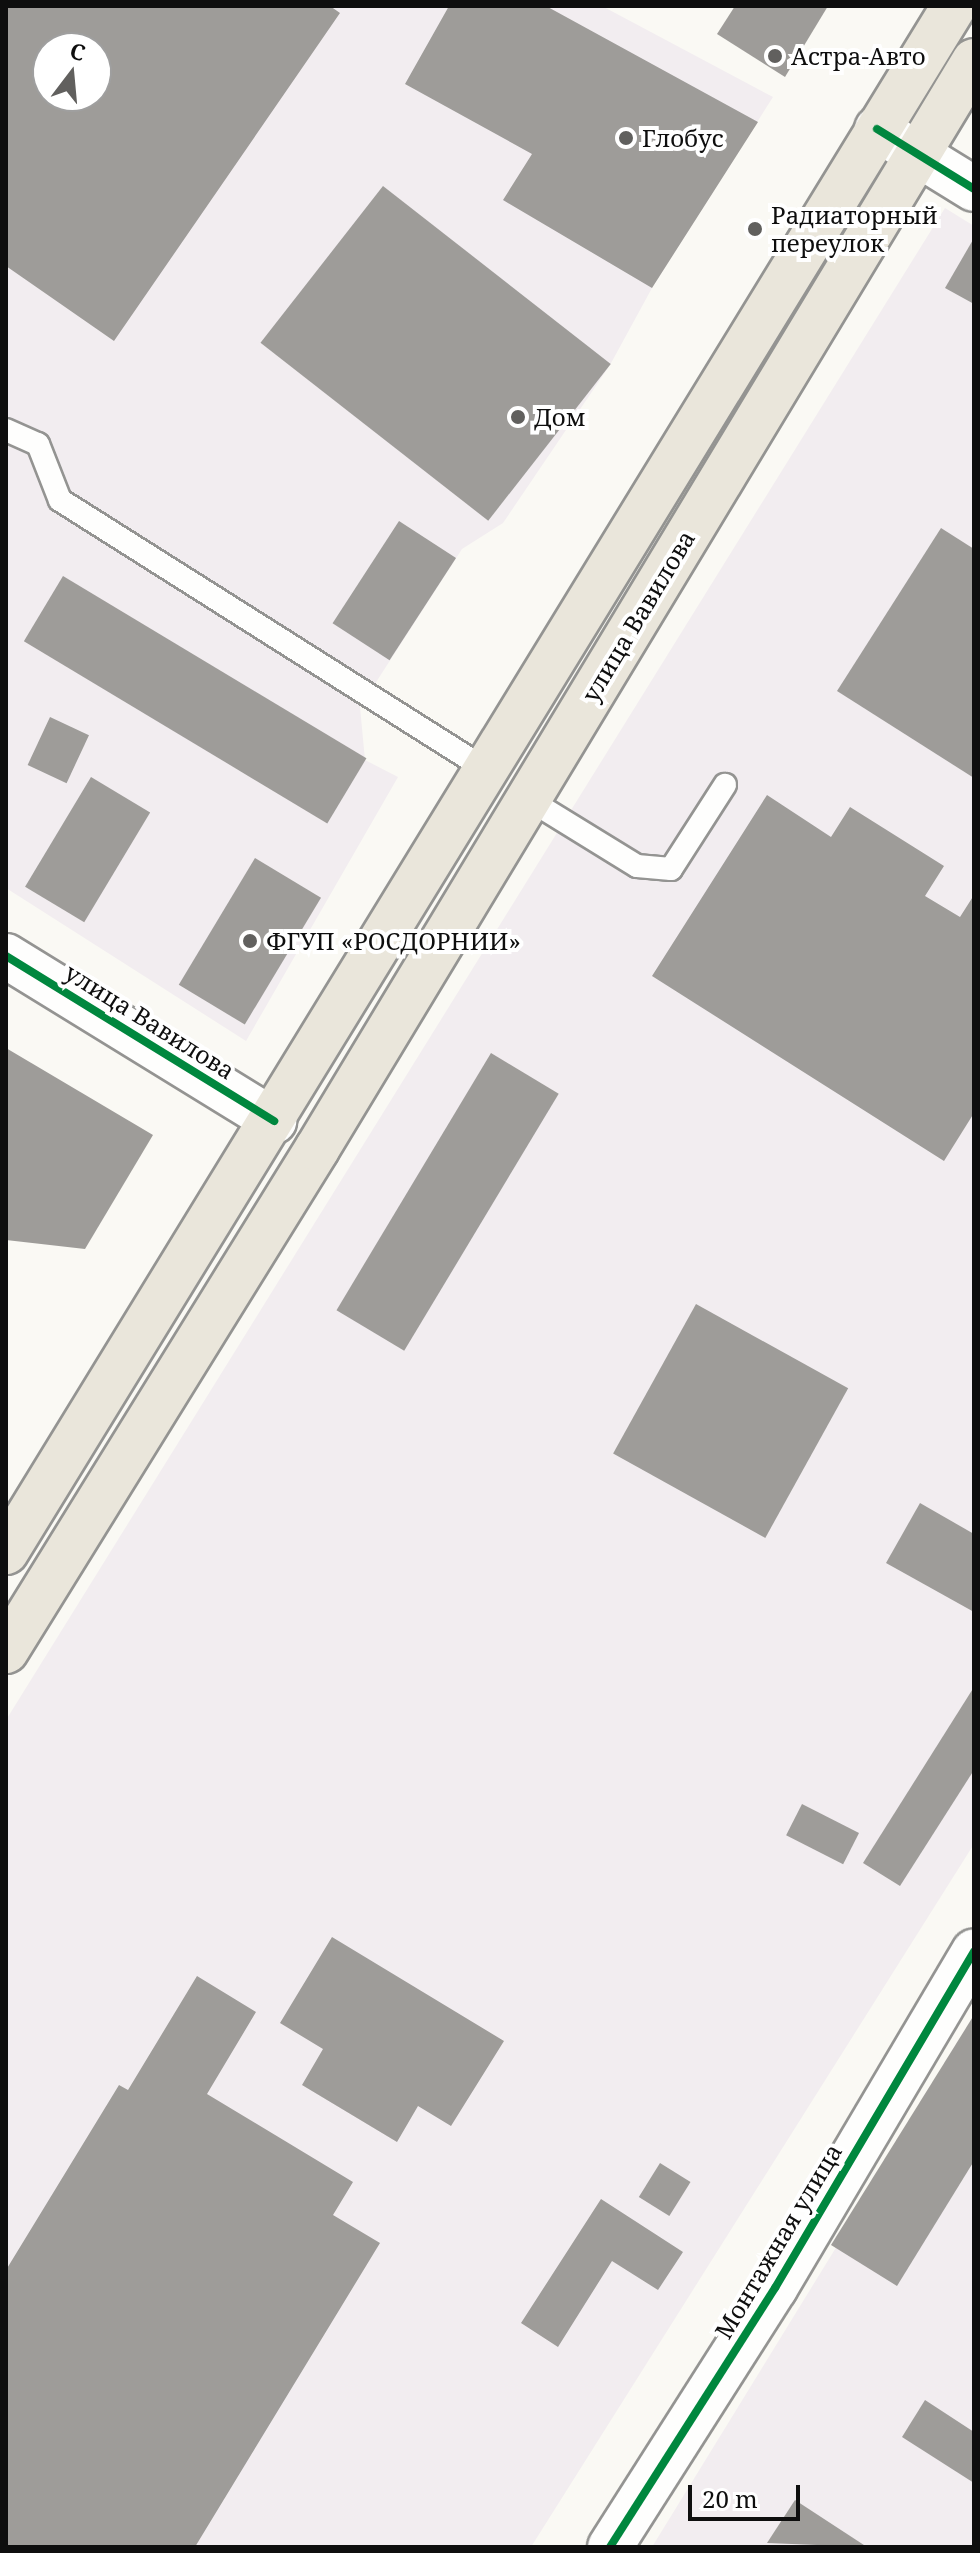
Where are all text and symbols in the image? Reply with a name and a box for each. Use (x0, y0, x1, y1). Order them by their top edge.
north arrow (32, 32, 112, 112)
text: С (67, 34, 89, 67)
place label: Астра-Авто (791, 42, 926, 70)
marker: Астра-Авто (766, 47, 784, 65)
place label: Глобус (642, 124, 724, 152)
marker: Глобус (617, 129, 635, 147)
place label: Радиаторный переулок (771, 201, 938, 257)
marker: Радиаторный переулок (746, 220, 764, 238)
place label: Дом (534, 403, 585, 431)
marker: Дом (509, 408, 527, 426)
street label: улица Вавилова (576, 525, 700, 707)
place label: ФГУП «РОСДОРНИИ» (266, 927, 521, 955)
marker: ФГУП «РОСДОРНИИ» (241, 932, 259, 950)
street label: улица Вавилова (60, 957, 240, 1085)
street label: Монтажная улица (708, 2138, 848, 2344)
scale bar (692, 2469, 804, 2519)
text: 20 m (702, 2482, 758, 2515)

